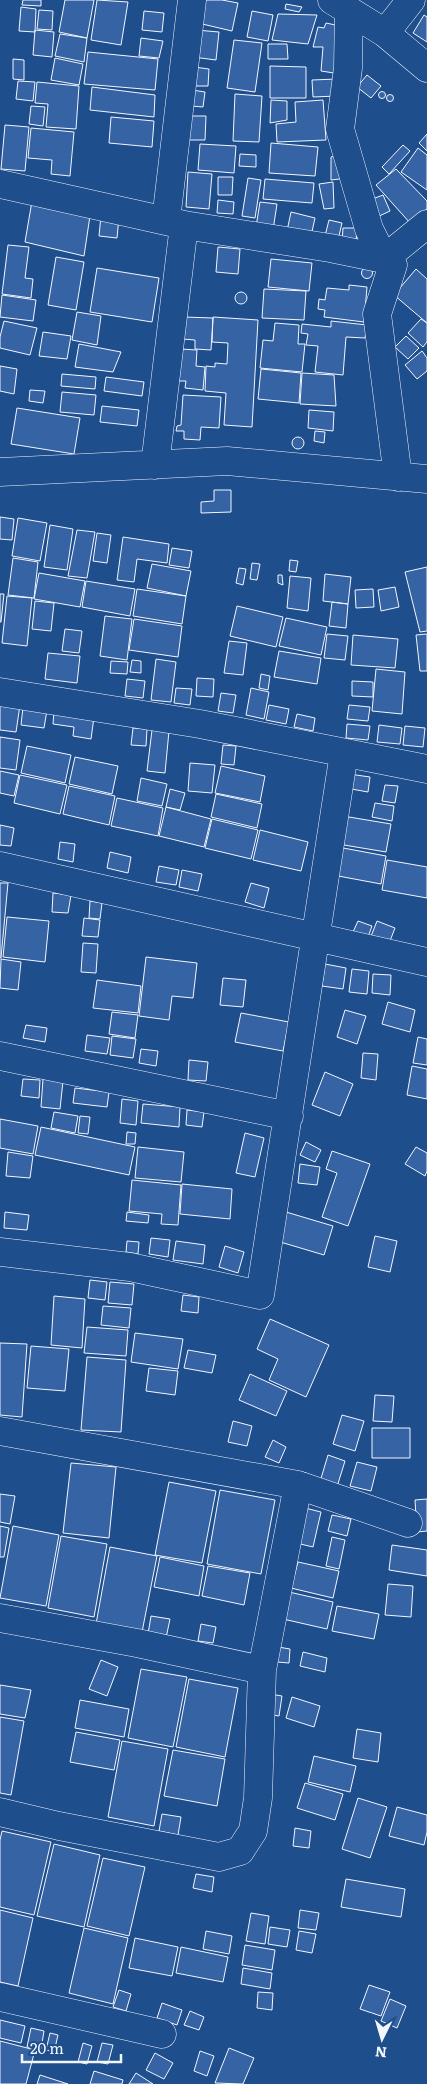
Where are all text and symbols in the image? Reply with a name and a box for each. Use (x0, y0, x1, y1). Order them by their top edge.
north arrow (357, 2014, 407, 2064)
scale bar (22, 2032, 121, 2064)
text: 20 m (30, 2036, 64, 2059)
text: N (374, 2042, 388, 2063)

